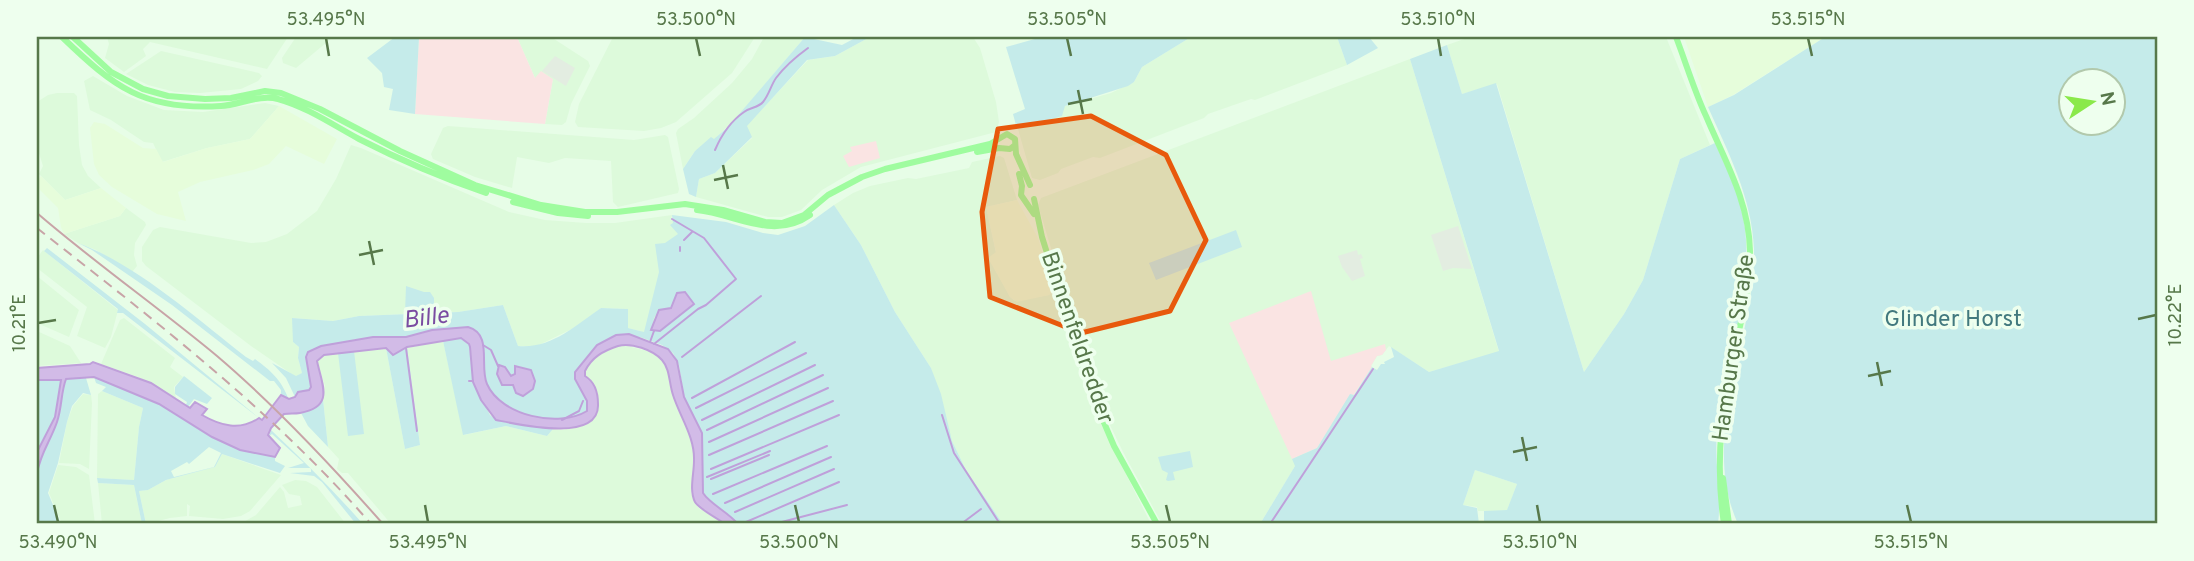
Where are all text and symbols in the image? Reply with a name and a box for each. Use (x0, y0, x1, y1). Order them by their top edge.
text: 53.495°N (287, 9, 365, 32)
text: 53.500°N (656, 9, 736, 32)
text: 53.505°N (1027, 9, 1107, 32)
text: 53.510°N (1400, 9, 1476, 32)
text: 53.515°N (1770, 9, 1846, 32)
north arrow (2058, 66, 2128, 136)
text: N (2094, 90, 2120, 108)
street label: Binnenfeldredder (1033, 248, 1119, 428)
street label: Hamburger Straße (1708, 253, 1762, 443)
text: 10.22°E (2165, 284, 2188, 346)
text: 10.21°E (9, 294, 32, 352)
water label: Bille (402, 301, 451, 337)
park label: Glinder Horst (1884, 306, 2022, 335)
text: 53.490°N (18, 532, 98, 555)
text: 53.495°N (389, 532, 467, 555)
text: 53.500°N (759, 532, 839, 555)
text: 53.505°N (1130, 532, 1210, 555)
text: 53.510°N (1502, 532, 1578, 555)
text: 53.515°N (1873, 532, 1949, 555)

